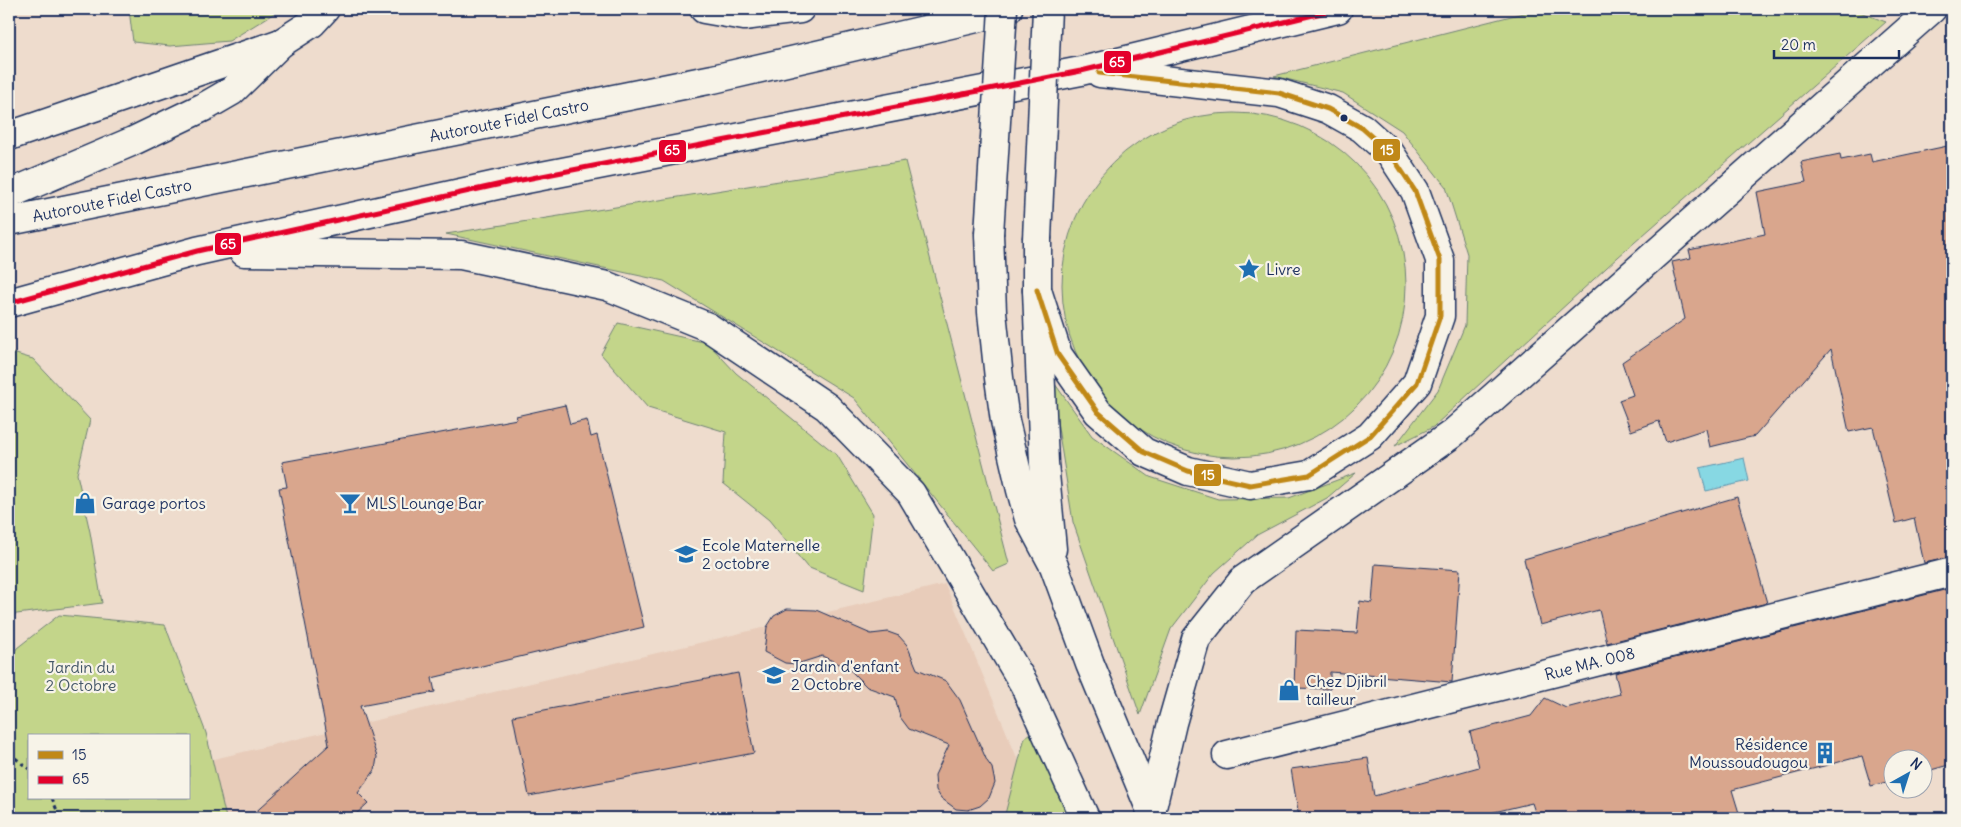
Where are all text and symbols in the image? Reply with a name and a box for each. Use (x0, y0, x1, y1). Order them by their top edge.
scale bar (1774, 28, 1898, 60)
text: 20 m (1781, 35, 1816, 54)
line badge: 65 (1103, 50, 1132, 74)
text: 65 (1109, 53, 1125, 71)
street label: Autoroute Fidel Castro (428, 94, 590, 146)
unlabelled marker (1339, 113, 1349, 123)
line badge: 15 (1372, 138, 1401, 162)
line badge: 65 (658, 139, 687, 163)
text: 65 (664, 141, 680, 159)
text: 15 (1380, 141, 1394, 159)
street label: Autoroute Fidel Castro (31, 174, 193, 226)
line badge: 65 (214, 232, 242, 256)
text: 65 (220, 235, 236, 253)
place icon: Livre (1236, 256, 1262, 282)
place label: Livre (1266, 259, 1301, 279)
line badge: 15 (1193, 463, 1222, 487)
text: 15 (1201, 466, 1215, 484)
shop icon: Garage portos (72, 490, 98, 516)
bar icon: MLS Lounge Bar (337, 490, 363, 516)
place label: Garage portos (102, 493, 206, 513)
place label: MLS Lounge Bar (366, 493, 484, 513)
place label: Ecole Maternelle 2 octobre (702, 535, 820, 573)
school or university icon: Ecole Maternelle 2 octobre (673, 541, 699, 567)
street label: Rue MA. 008 (1542, 642, 1637, 684)
place label: Jardin d'enfant 2 Octobre (791, 656, 900, 694)
park label: Jardin du 2 Octobre (46, 657, 117, 695)
school or university icon: Jardin d'enfant 2 Octobre (761, 662, 787, 688)
place label: Chez Djibril tailleur (1306, 671, 1387, 709)
shop icon: Chez Djibril tailleur (1276, 677, 1302, 703)
legend (28, 734, 190, 800)
place label: Résidence Moussoudougou (1689, 734, 1808, 772)
building icon: Résidence Moussoudougou (1812, 740, 1838, 766)
text: 15 (72, 745, 87, 764)
north arrow (1884, 750, 1934, 800)
text: N (1907, 754, 1926, 774)
text: 65 (72, 769, 89, 788)

